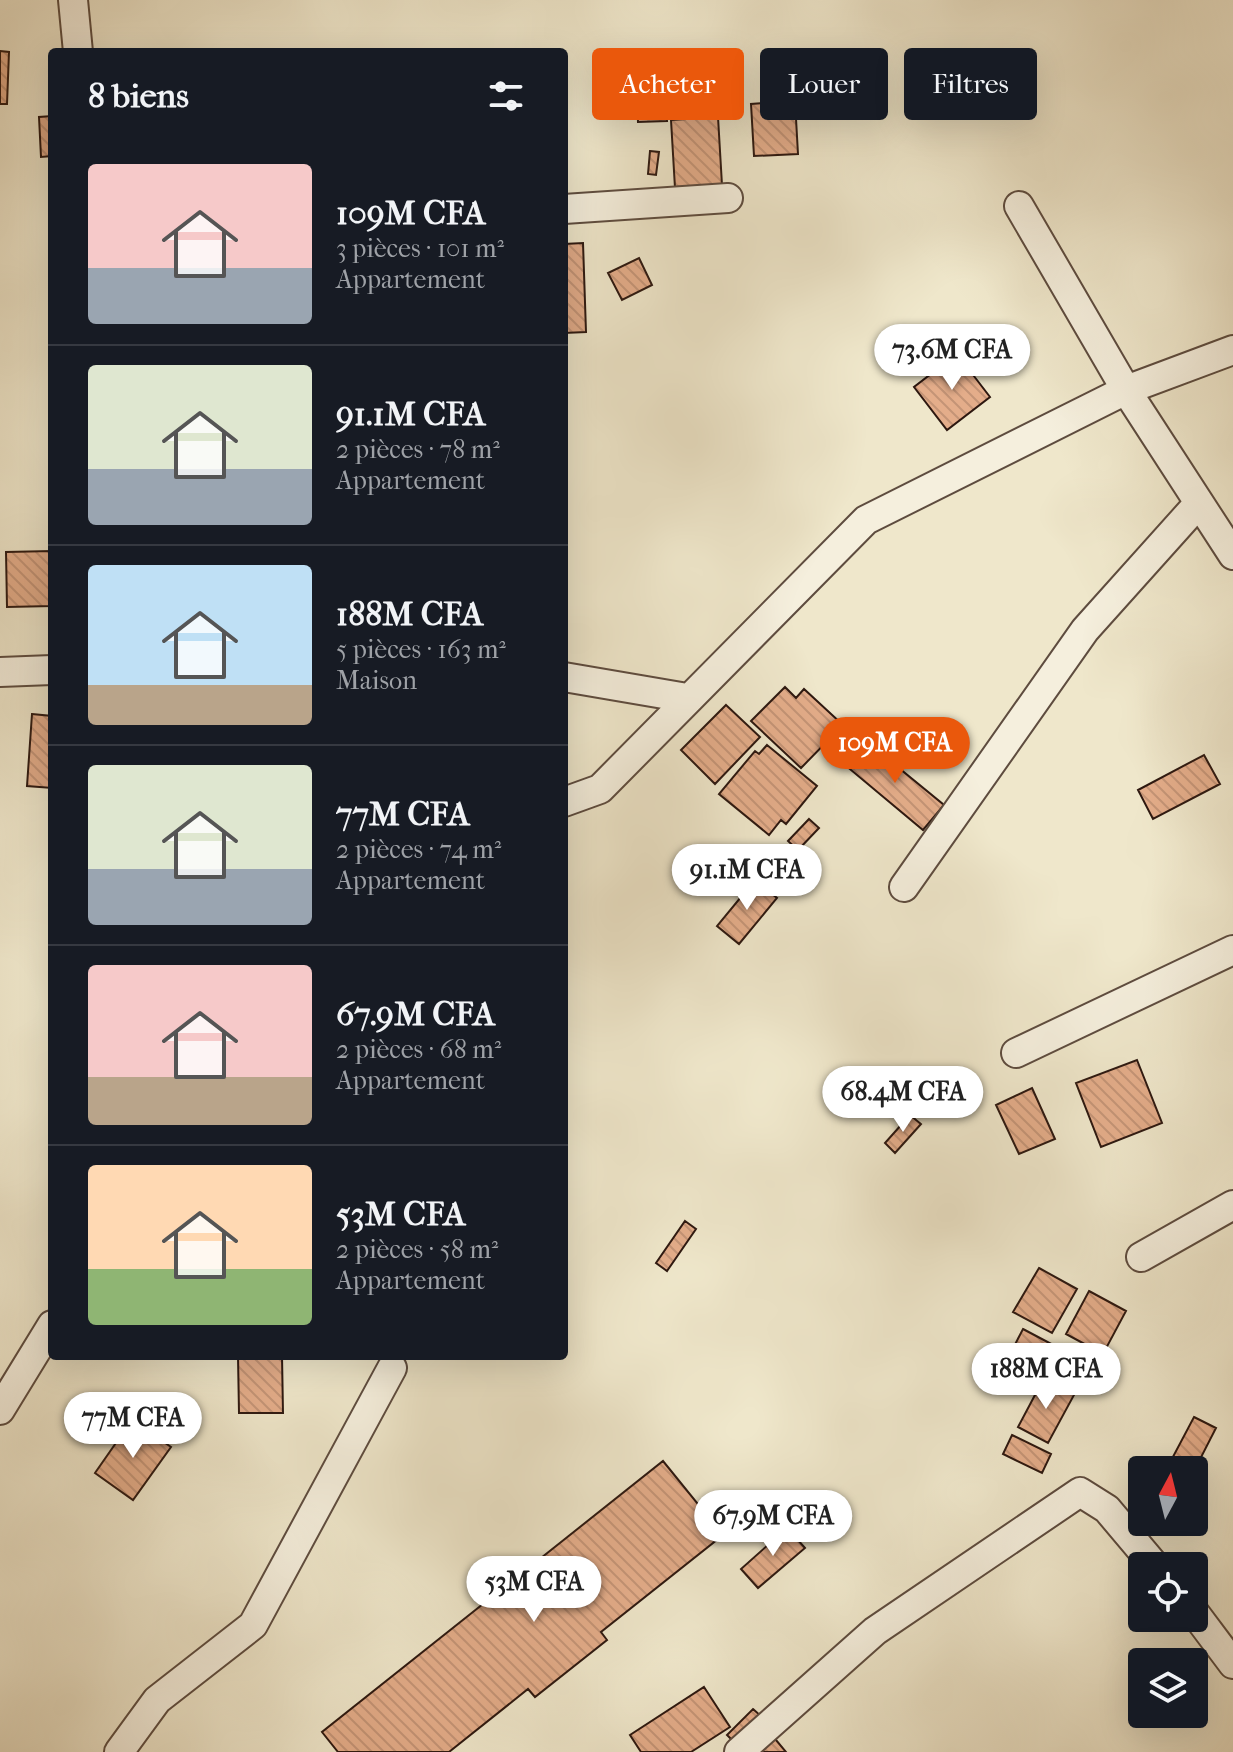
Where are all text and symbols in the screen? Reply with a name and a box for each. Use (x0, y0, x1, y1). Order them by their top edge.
chip: Acheter (592, 48, 744, 120)
chip: Louer (760, 48, 888, 120)
chip: Filtres (904, 48, 1037, 120)
icon: filters (484, 74, 528, 118)
text: 8 biens (88, 76, 189, 116)
text: 109M CFA (336, 193, 486, 233)
icon: home (152, 196, 248, 292)
text: 3 pièces · 101 m² (336, 233, 504, 264)
text: Appartement (336, 264, 485, 295)
pin: 73.6M CFA (860, 324, 1044, 392)
text: 73.6M CFA (892, 334, 1012, 365)
text: 91.1M CFA (336, 394, 486, 434)
icon: home (152, 397, 248, 493)
text: 2 pièces · 78 m² (336, 434, 500, 465)
text: Appartement (336, 465, 485, 496)
text: 188M CFA (336, 594, 483, 634)
icon: home (152, 597, 248, 693)
text: 5 pièces · 163 m² (336, 634, 506, 665)
text: Maison (336, 665, 417, 696)
pin: 109M CFA (812, 717, 978, 785)
text: 109M CFA (838, 727, 952, 758)
text: 77M CFA (336, 794, 470, 834)
icon: home (152, 797, 248, 893)
text: 2 pièces · 74 m² (336, 834, 501, 865)
pin: 91.1M CFA (655, 844, 839, 912)
text: 91.1M CFA (690, 854, 804, 885)
text: Appartement (336, 865, 485, 896)
text: 67.9M CFA (336, 994, 495, 1034)
icon: home (152, 997, 248, 1093)
text: 2 pièces · 68 m² (336, 1034, 501, 1065)
text: Appartement (336, 1065, 485, 1096)
pin: 68.4M CFA (811, 1066, 995, 1134)
text: 68.4M CFA (840, 1076, 966, 1107)
text: 53M CFA (336, 1194, 466, 1234)
icon: home (152, 1197, 248, 1293)
text: 2 pièces · 58 m² (336, 1234, 498, 1265)
text: Appartement (336, 1265, 485, 1296)
pin: 188M CFA (963, 1343, 1129, 1411)
text: 188M CFA (990, 1353, 1102, 1384)
pin: 77M CFA (59, 1392, 207, 1460)
text: 77M CFA (82, 1402, 184, 1433)
north arrow (1128, 1456, 1208, 1536)
map controls (1128, 1456, 1208, 1728)
pin: 67.9M CFA (681, 1490, 865, 1558)
text: 67.9M CFA (712, 1500, 834, 1531)
button: locate (1128, 1552, 1208, 1632)
pin: 53M CFA (460, 1556, 608, 1624)
text: 53M CFA (484, 1566, 584, 1597)
button: layers (1128, 1648, 1208, 1728)

